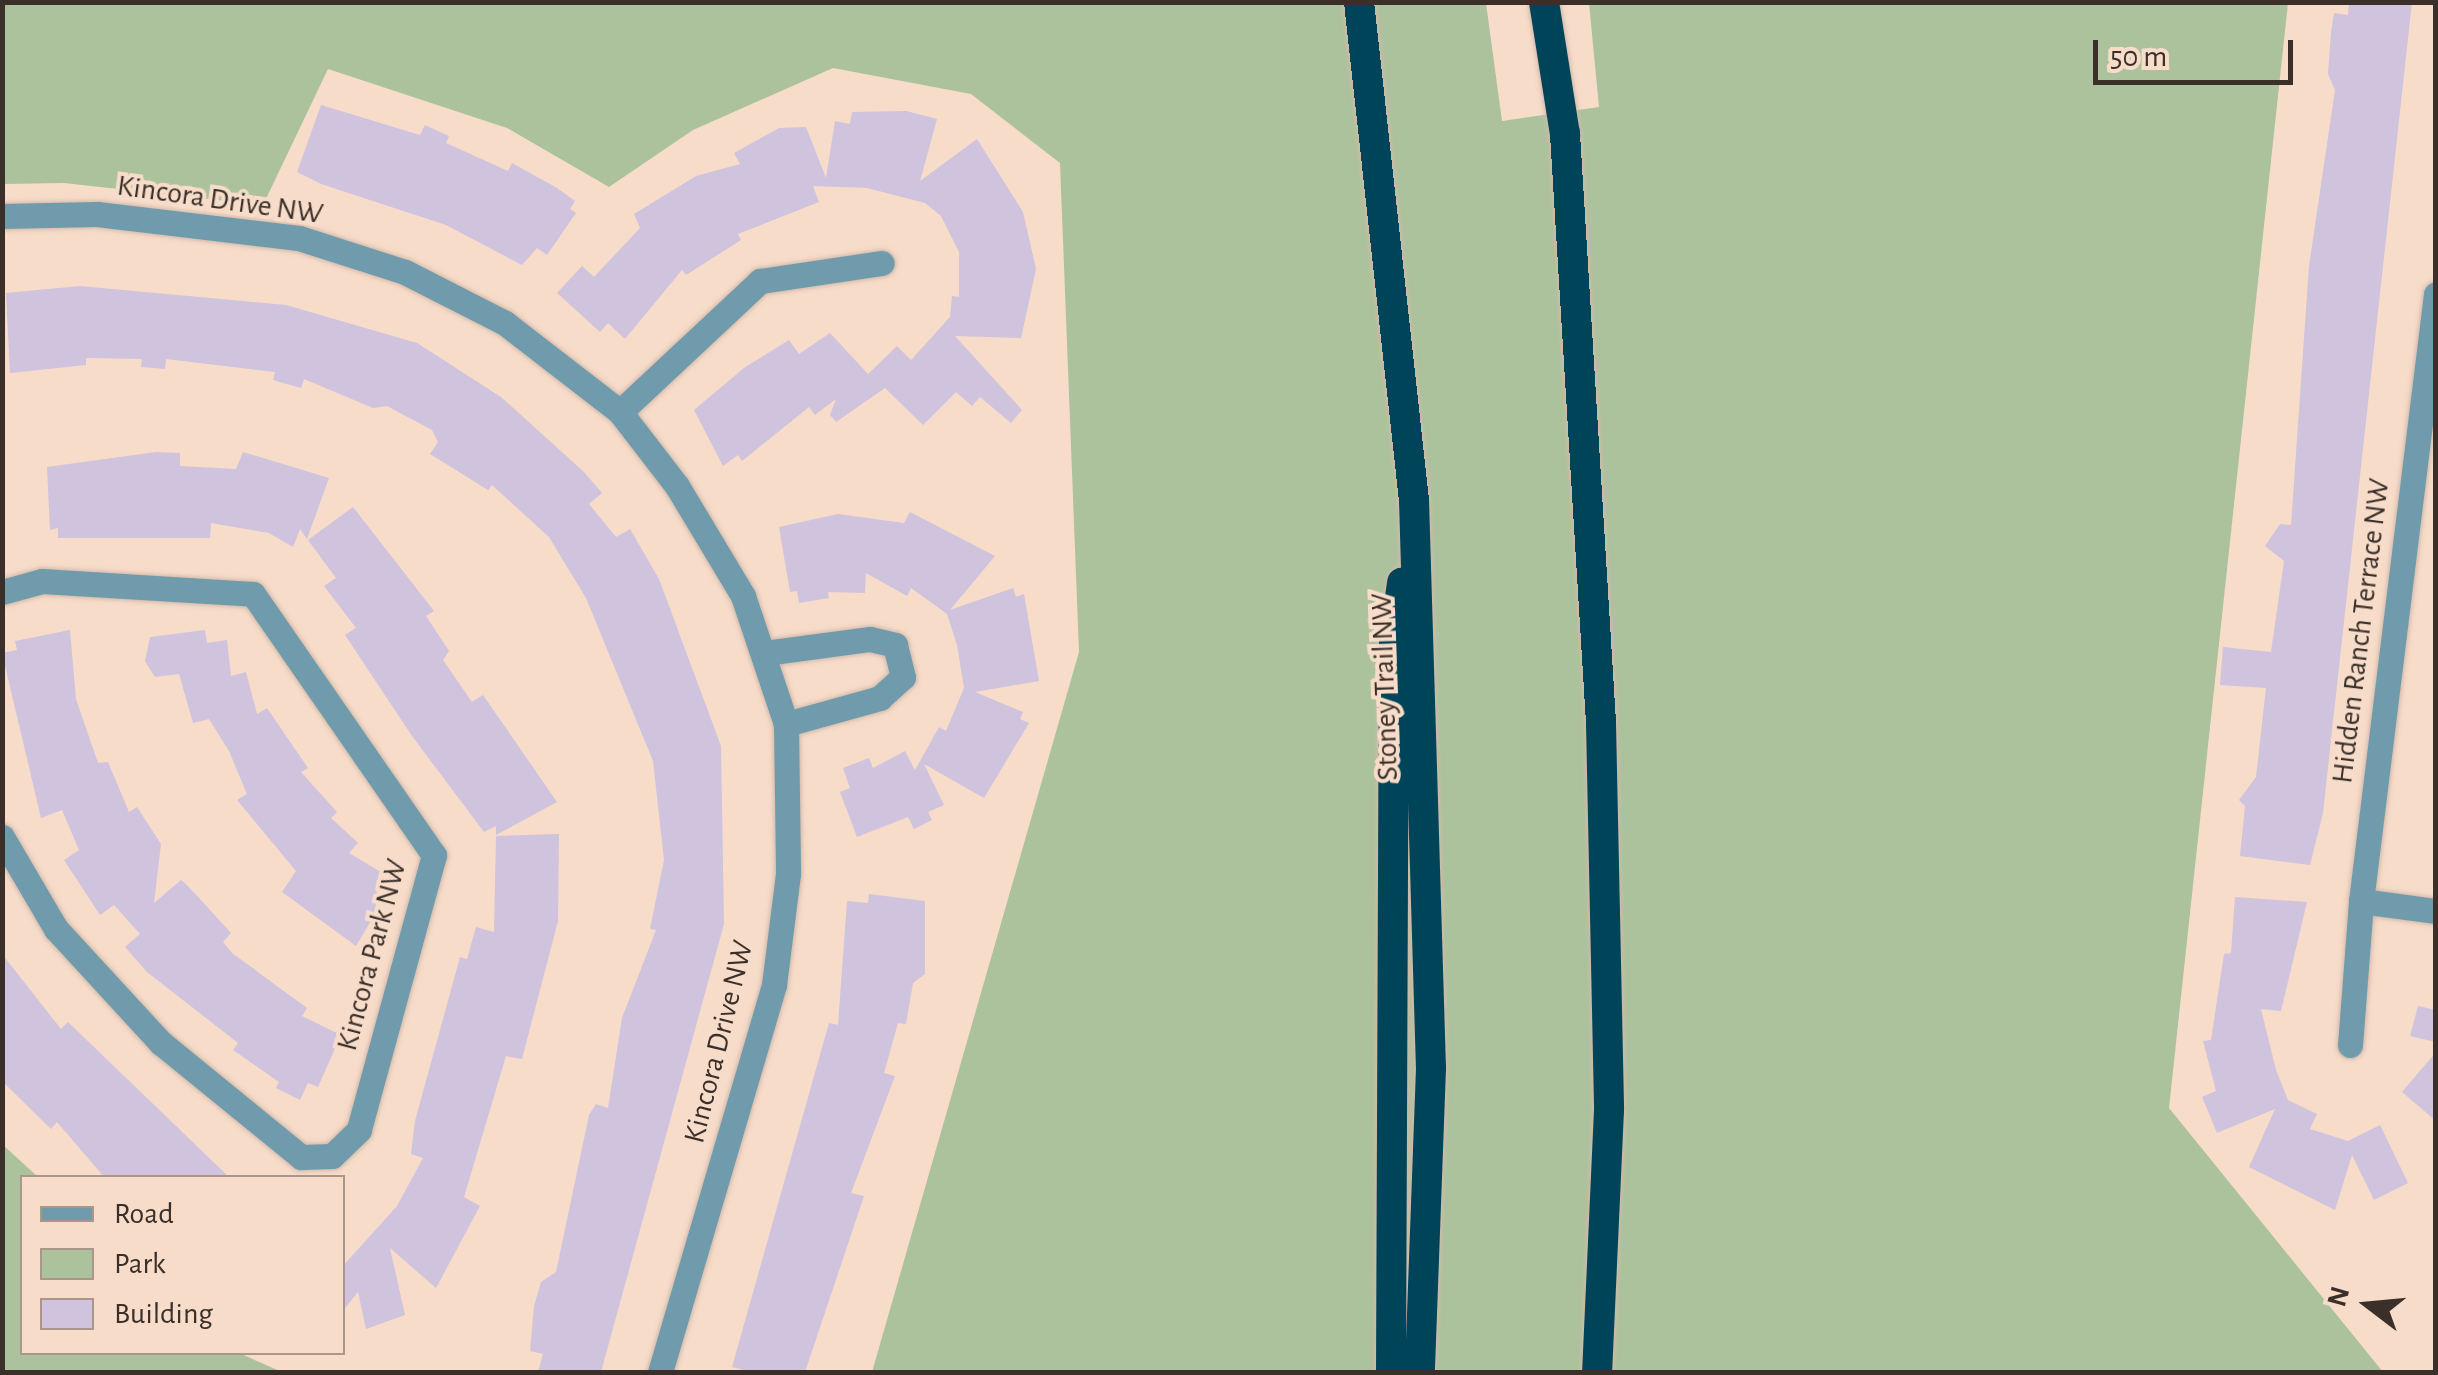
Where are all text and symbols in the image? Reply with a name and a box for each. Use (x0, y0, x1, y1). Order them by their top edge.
scale bar (2098, 20, 2298, 82)
text: 50 m (2110, 42, 2167, 72)
street label: Kincora Drive NW (115, 168, 325, 232)
street label: Hidden Ranch Terrace NW (2324, 477, 2398, 785)
street label: Stoney Trail NW (1364, 593, 1406, 781)
street label: Kincora Park NW (329, 855, 415, 1055)
street label: Kincora Drive NW (676, 937, 762, 1147)
legend (20, 1175, 345, 1355)
text: Road (114, 1199, 174, 1229)
text: Park (114, 1249, 166, 1279)
north arrow (2318, 1255, 2418, 1355)
text: N (2323, 1284, 2355, 1310)
text: Building (114, 1299, 213, 1329)

